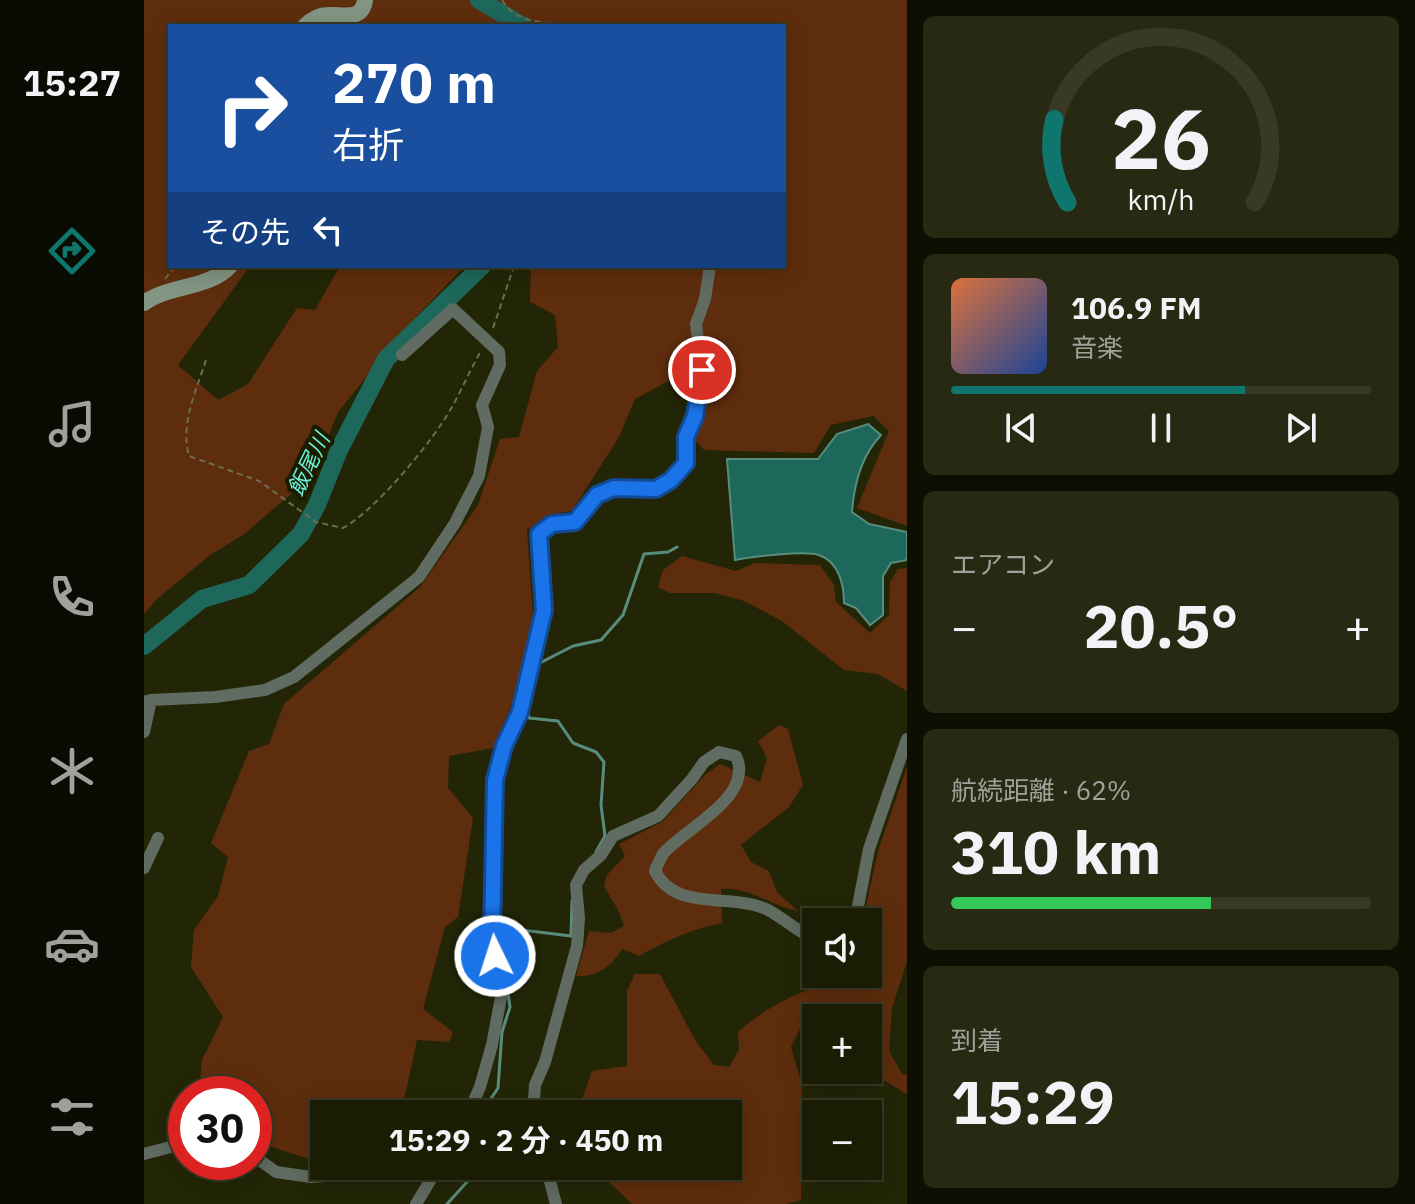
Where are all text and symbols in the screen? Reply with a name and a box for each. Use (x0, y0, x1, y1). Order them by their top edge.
text: 270 m (332, 46, 496, 118)
icon: right (200, 56, 304, 160)
text: 15:27 (23, 59, 121, 106)
text: 26 (1111, 83, 1211, 191)
text: 右折 (332, 121, 404, 168)
text: km/h (1127, 181, 1195, 218)
icon: left (306, 208, 350, 252)
text: その先 (200, 212, 290, 251)
icon: directions (44, 223, 100, 279)
text: 106.9 FM (1071, 288, 1202, 327)
text: 音楽 (1071, 330, 1123, 364)
pin (668, 336, 736, 404)
icon: arrive (680, 348, 724, 392)
icon: music (44, 396, 100, 452)
icon: previous (999, 406, 1043, 450)
icon: pause (1139, 406, 1183, 450)
icon: next (1279, 406, 1323, 450)
water label: 飯尾川 (280, 426, 336, 500)
text: エアコン (951, 547, 1055, 581)
icon: phone (44, 569, 100, 625)
text: 20.5° (1084, 586, 1238, 665)
text: − (951, 598, 977, 655)
text: + (1345, 598, 1371, 655)
icon: climate (44, 743, 100, 799)
text: 航続距離 · 62% (951, 773, 1131, 807)
text: 310 km (951, 812, 1161, 891)
map controls (802, 908, 882, 1180)
button: sound (802, 908, 882, 988)
position arrow (453, 914, 537, 998)
icon: car (44, 916, 100, 972)
button: + (802, 1004, 882, 1084)
text: 到着 (951, 1023, 1003, 1057)
text: 15:29 (951, 1062, 1115, 1141)
speed limit sign: 30 (168, 1076, 272, 1180)
icon: filters (44, 1089, 100, 1145)
button: − (802, 1100, 882, 1180)
text: 15:29 · 2 分 · 450 m (389, 1120, 663, 1159)

